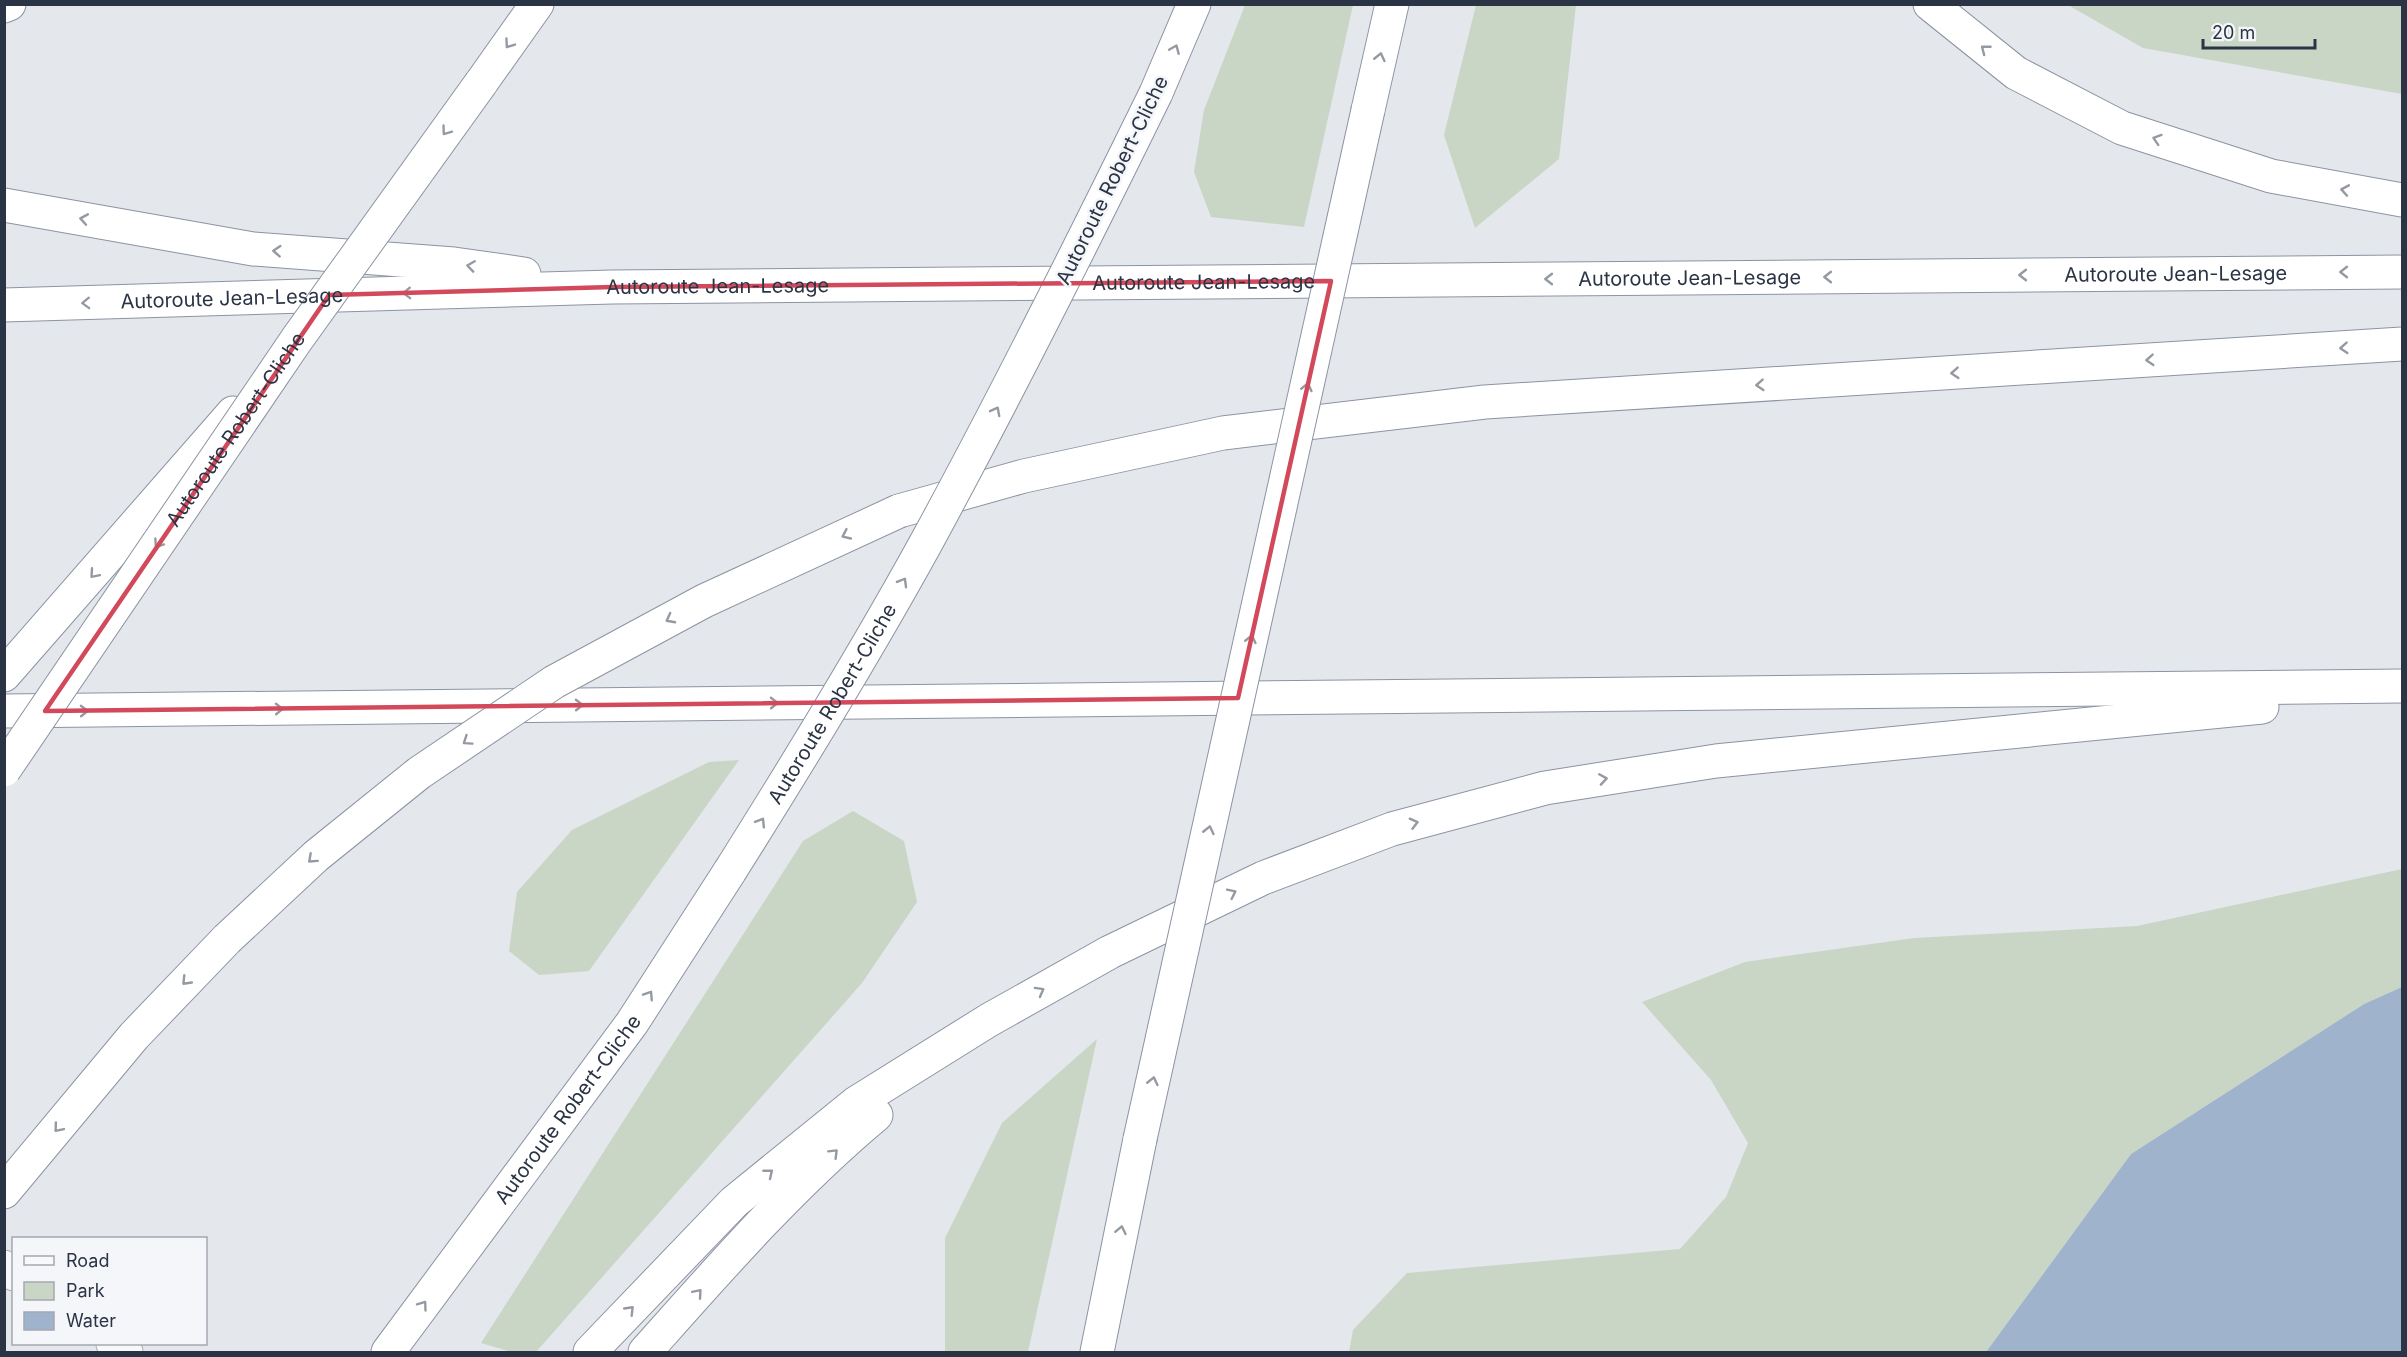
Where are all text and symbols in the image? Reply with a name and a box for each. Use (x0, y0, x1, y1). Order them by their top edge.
scale bar (2203, 12, 2316, 50)
text: 20 m (2212, 22, 2255, 43)
one-way arrow (505, 37, 516, 48)
one-way arrow (1167, 44, 1179, 55)
one-way arrow (1981, 46, 1992, 57)
one-way arrow (1373, 52, 1386, 62)
street label: Autoroute Robert-Cliche (1051, 72, 1173, 288)
one-way arrow (443, 124, 454, 135)
one-way arrow (2152, 134, 2163, 146)
one-way arrow (2340, 184, 2350, 196)
one-way arrow (80, 213, 90, 226)
one-way arrow (272, 245, 281, 258)
one-way arrow (466, 261, 476, 273)
street label: Autoroute Jean-Lesage (2064, 261, 2287, 287)
street label: Autoroute Jean-Lesage (1578, 265, 1801, 291)
one-way arrow (2340, 266, 2349, 278)
street label: Autoroute Jean-Lesage (1092, 269, 1315, 295)
one-way arrow (2019, 269, 2028, 281)
one-way arrow (1824, 271, 1833, 283)
street label: Autoroute Jean-Lesage (606, 273, 829, 299)
one-way arrow (1545, 273, 1554, 285)
street label: Autoroute Jean-Lesage (120, 283, 344, 314)
one-way arrow (402, 287, 411, 299)
one-way arrow (81, 296, 90, 309)
street label: Autoroute Robert-Cliche (161, 328, 310, 531)
one-way arrow (2340, 341, 2349, 354)
one-way arrow (2145, 353, 2154, 366)
one-way arrow (1950, 366, 1959, 379)
one-way arrow (1756, 378, 1765, 391)
one-way arrow (1300, 383, 1313, 393)
one-way arrow (989, 406, 1000, 417)
one-way arrow (842, 528, 853, 540)
one-way arrow (154, 537, 165, 548)
one-way arrow (90, 567, 101, 578)
one-way arrow (896, 578, 907, 588)
street label: Autoroute Robert-Cliche (763, 599, 901, 809)
one-way arrow (666, 612, 676, 623)
one-way arrow (1244, 634, 1257, 644)
one-way arrow (769, 697, 778, 709)
one-way arrow (574, 699, 583, 711)
one-way arrow (274, 702, 283, 715)
one-way arrow (79, 704, 88, 717)
one-way arrow (463, 733, 473, 745)
one-way arrow (1599, 773, 1608, 785)
one-way arrow (753, 818, 765, 828)
one-way arrow (1409, 818, 1419, 831)
one-way arrow (1201, 825, 1214, 835)
one-way arrow (309, 852, 319, 863)
one-way arrow (1226, 888, 1237, 900)
one-way arrow (183, 974, 194, 985)
one-way arrow (1034, 987, 1044, 998)
one-way arrow (642, 991, 653, 1002)
street label: Autoroute Robert-Cliche (490, 1010, 646, 1209)
one-way arrow (1145, 1077, 1158, 1087)
one-way arrow (54, 1121, 65, 1132)
one-way arrow (826, 1149, 837, 1160)
one-way arrow (762, 1170, 773, 1181)
one-way arrow (1114, 1225, 1127, 1235)
legend (12, 1237, 207, 1345)
text: Road (66, 1250, 109, 1271)
text: Park (66, 1280, 105, 1301)
one-way arrow (691, 1289, 702, 1300)
one-way arrow (416, 1301, 427, 1312)
one-way arrow (623, 1306, 634, 1316)
text: Water (66, 1310, 116, 1331)

